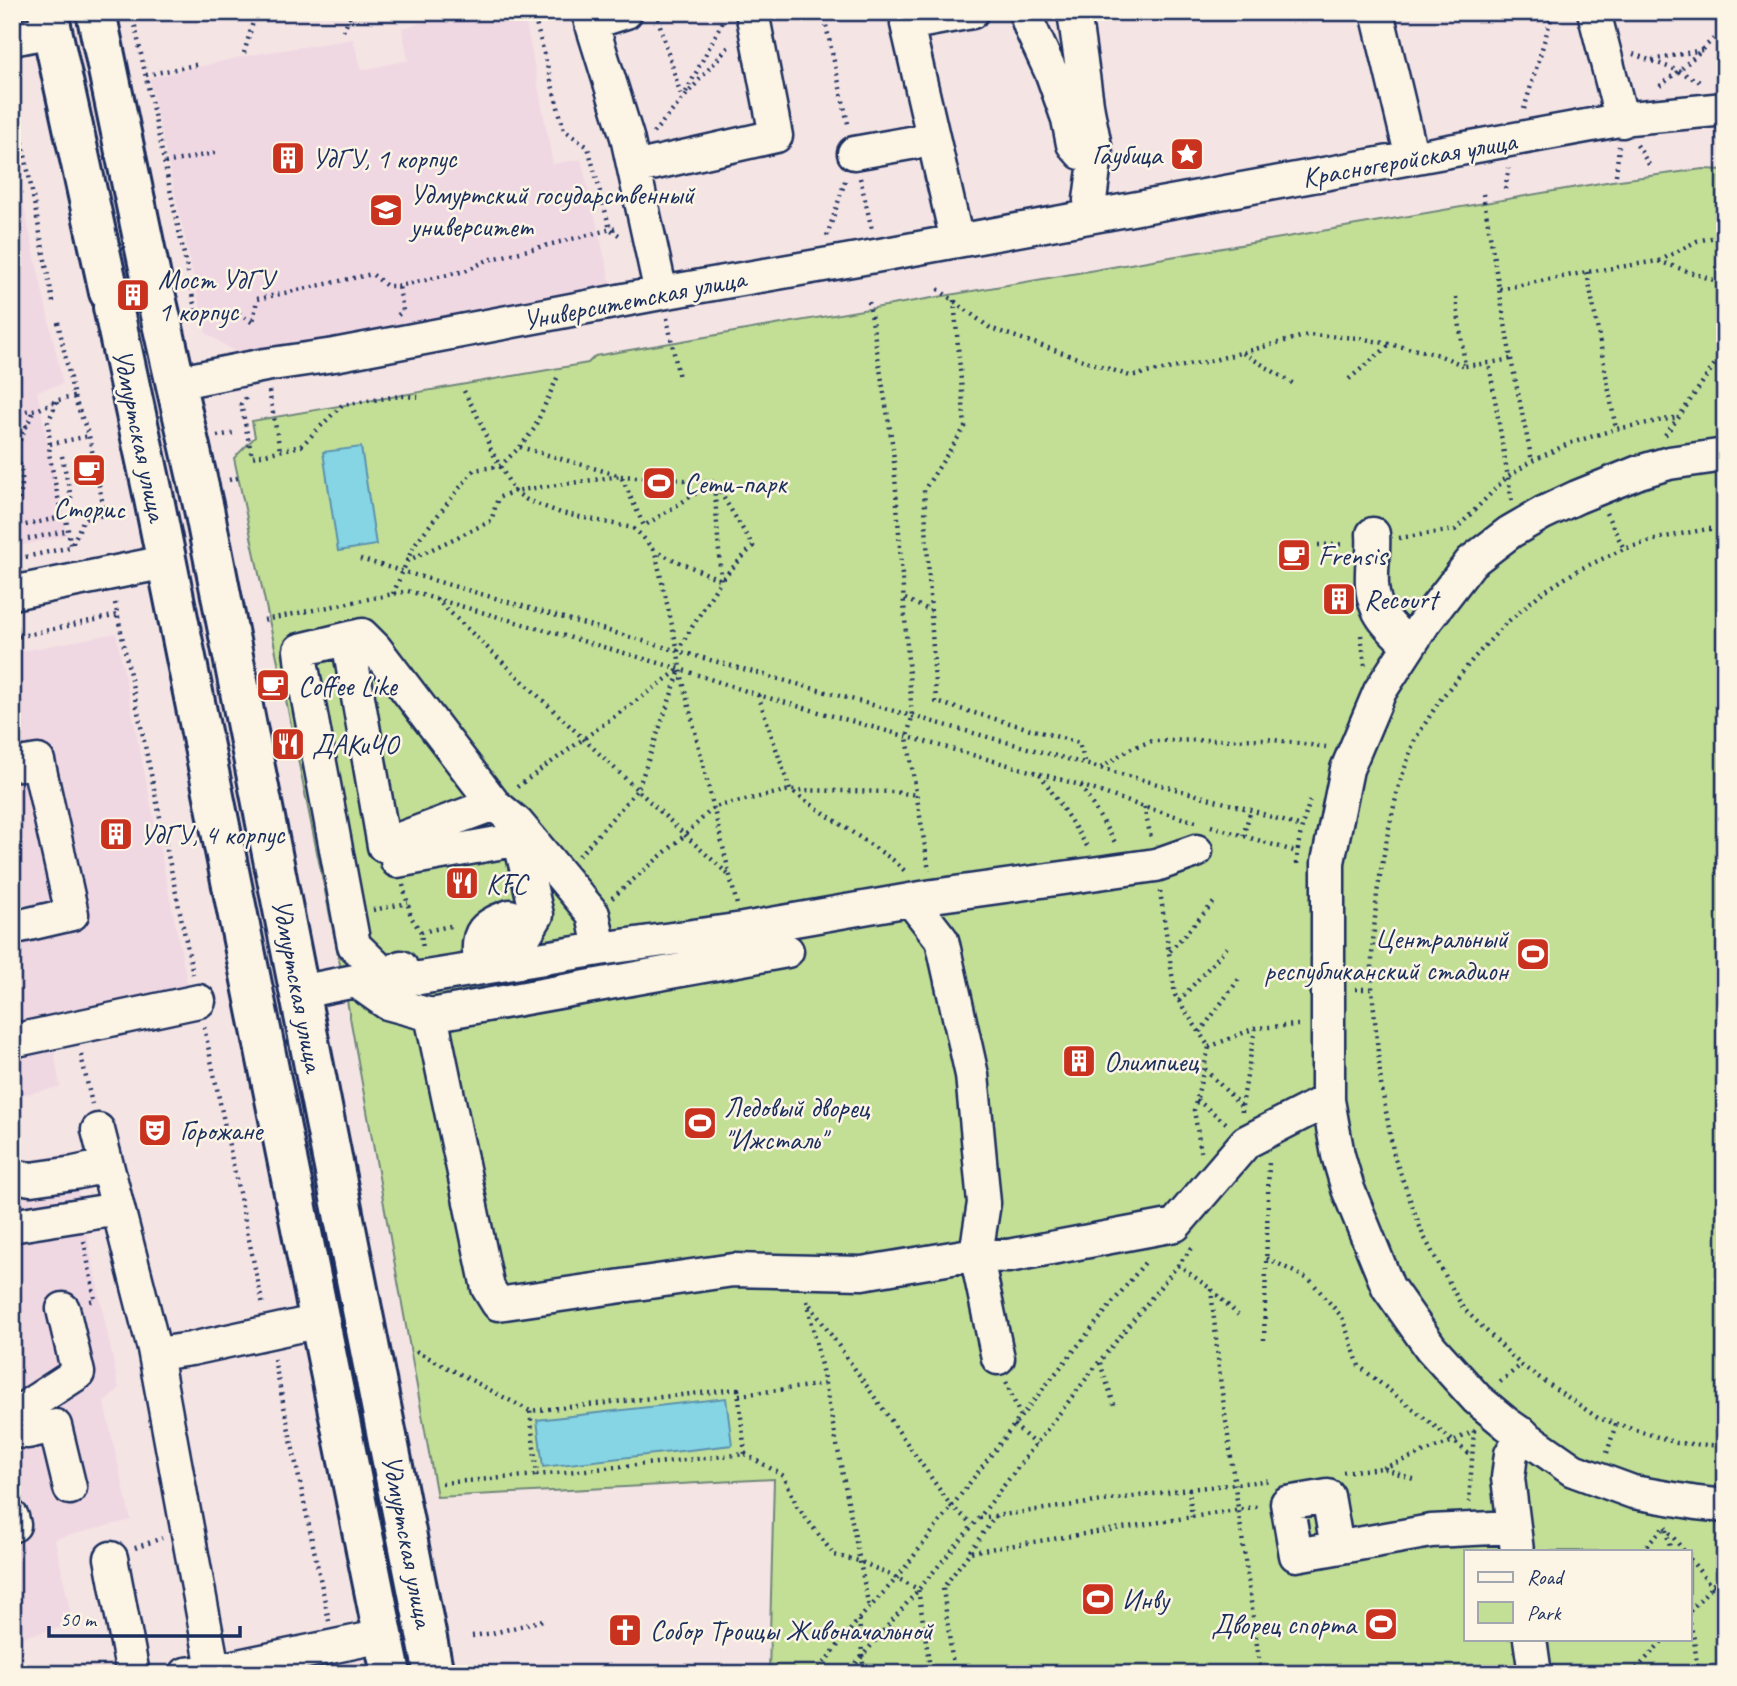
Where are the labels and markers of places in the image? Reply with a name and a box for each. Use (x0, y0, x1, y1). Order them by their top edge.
place icon: Гаубица (1168, 135, 1206, 173)
place label: Гаубица (1092, 137, 1164, 172)
building icon: УдГУ, 1 корпус (269, 139, 307, 177)
place label: УдГУ, 1 корпус (312, 141, 459, 176)
place label: Удмуртский государственный университет (408, 177, 696, 244)
school or university icon: Удмуртский государственный университет (367, 191, 405, 229)
place label: Мост УдГУ 1 корпус (158, 262, 278, 329)
building icon: Мост УдГУ 1 корпус (114, 276, 152, 314)
cafe icon: Сторис (70, 451, 108, 489)
sports icon: Сети-парк (640, 464, 678, 502)
place label: Сети-парк (684, 466, 788, 501)
place label: Сторис (53, 491, 126, 526)
cafe icon: Frensis (1275, 536, 1313, 574)
place label: Frensis (1318, 538, 1389, 573)
building icon: Recourt (1320, 580, 1358, 618)
place label: Recourt (1364, 582, 1441, 617)
cafe icon: Coffee Like (254, 666, 292, 704)
place label: Coffee Like (298, 668, 398, 703)
restaurant icon: ДАКиЧО (269, 725, 307, 763)
place label: ДАКиЧО (312, 727, 401, 762)
building icon: УдГУ, 4 корпус (97, 815, 135, 853)
place label: УдГУ, 4 корпус (140, 817, 287, 852)
restaurant icon: KFC (443, 864, 481, 902)
place label: KFC (486, 866, 530, 901)
place label: Центральный республиканский стадион (1264, 921, 1509, 988)
sports icon: Центральный республиканский стадион (1514, 935, 1552, 973)
building icon: Олимпиец (1060, 1042, 1098, 1080)
place label: Олимпиец (1104, 1044, 1199, 1079)
place label: Ледовый дворец "Ижсталь" (724, 1090, 871, 1157)
sports icon: Ледовый дворец "Ижсталь" (681, 1104, 719, 1142)
theatre icon: Горожане (136, 1111, 174, 1149)
place label: Горожане (180, 1113, 264, 1148)
sports icon: Инву (1079, 1580, 1117, 1618)
place label: Инву (1122, 1582, 1171, 1617)
sports icon: Дворец спорта (1362, 1605, 1400, 1643)
place label: Дворец спорта (1211, 1607, 1358, 1642)
church icon: Собор Троицы Живоначальной (606, 1611, 644, 1649)
place label: Собор Троицы Живоначальной (650, 1613, 934, 1648)

